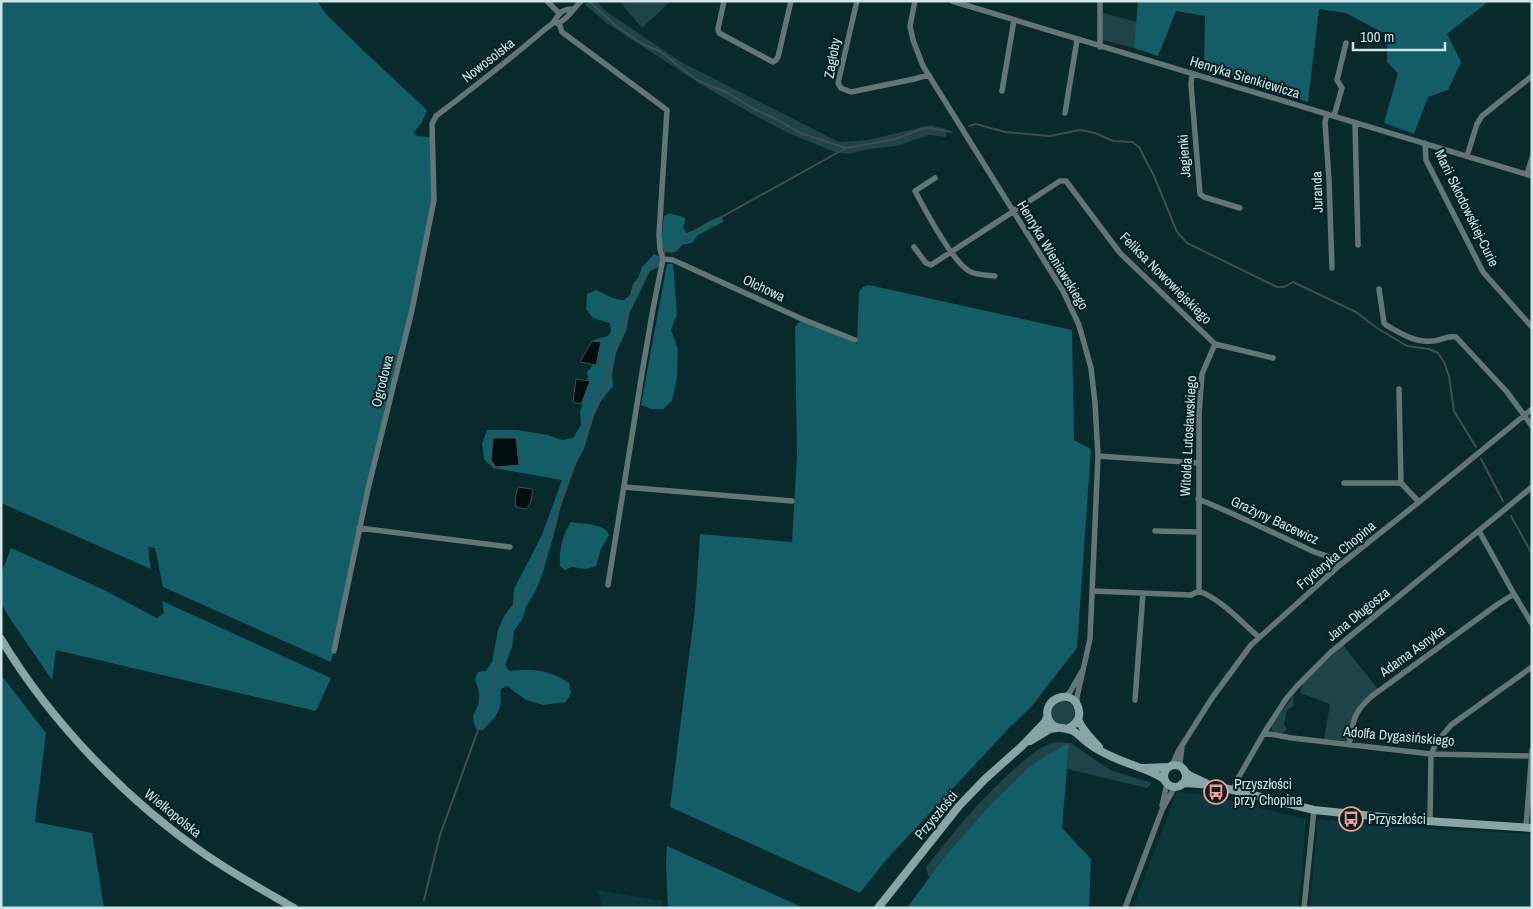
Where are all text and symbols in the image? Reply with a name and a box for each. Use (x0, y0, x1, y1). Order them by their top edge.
scale bar (1353, 20, 1446, 52)
text: 100 m (1360, 26, 1394, 47)
street label: Nowosolska (458, 33, 518, 86)
street label: Zagłoby (820, 36, 844, 80)
street label: Henryka Sienkiewicza (1188, 52, 1303, 102)
street label: Jagienki (1174, 134, 1194, 178)
street label: Marii Skłodowskiej-Curie (1431, 146, 1503, 270)
street label: Juranda (1307, 170, 1327, 213)
street label: Henryka Wieniawskiego (1013, 197, 1093, 313)
street label: Feliksa Nowowiejskiego (1116, 228, 1216, 328)
street label: Olchowa (740, 270, 789, 306)
street label: Ogrodowa (367, 353, 397, 409)
street label: Witolda Lutosławskiego (1176, 375, 1200, 497)
street label: Grażyny Bacewicz (1228, 492, 1322, 548)
street label: Fryderyka Chopina (1293, 516, 1380, 593)
street label: Jana Długosza (1323, 583, 1394, 645)
street label: Adama Asnyka (1375, 621, 1449, 681)
street label: Adolfa Dygasińskiego (1342, 722, 1455, 750)
place label: Przyszłości przy Chopina (1234, 775, 1303, 809)
bus stop icon: Przyszłości przy Chopina (1203, 779, 1229, 805)
street label: Wielkopolska (141, 785, 206, 842)
street label: Przyszłości (910, 787, 962, 843)
bus stop icon: Przyszłości (1338, 806, 1364, 832)
place label: Przyszłości (1368, 810, 1426, 828)

